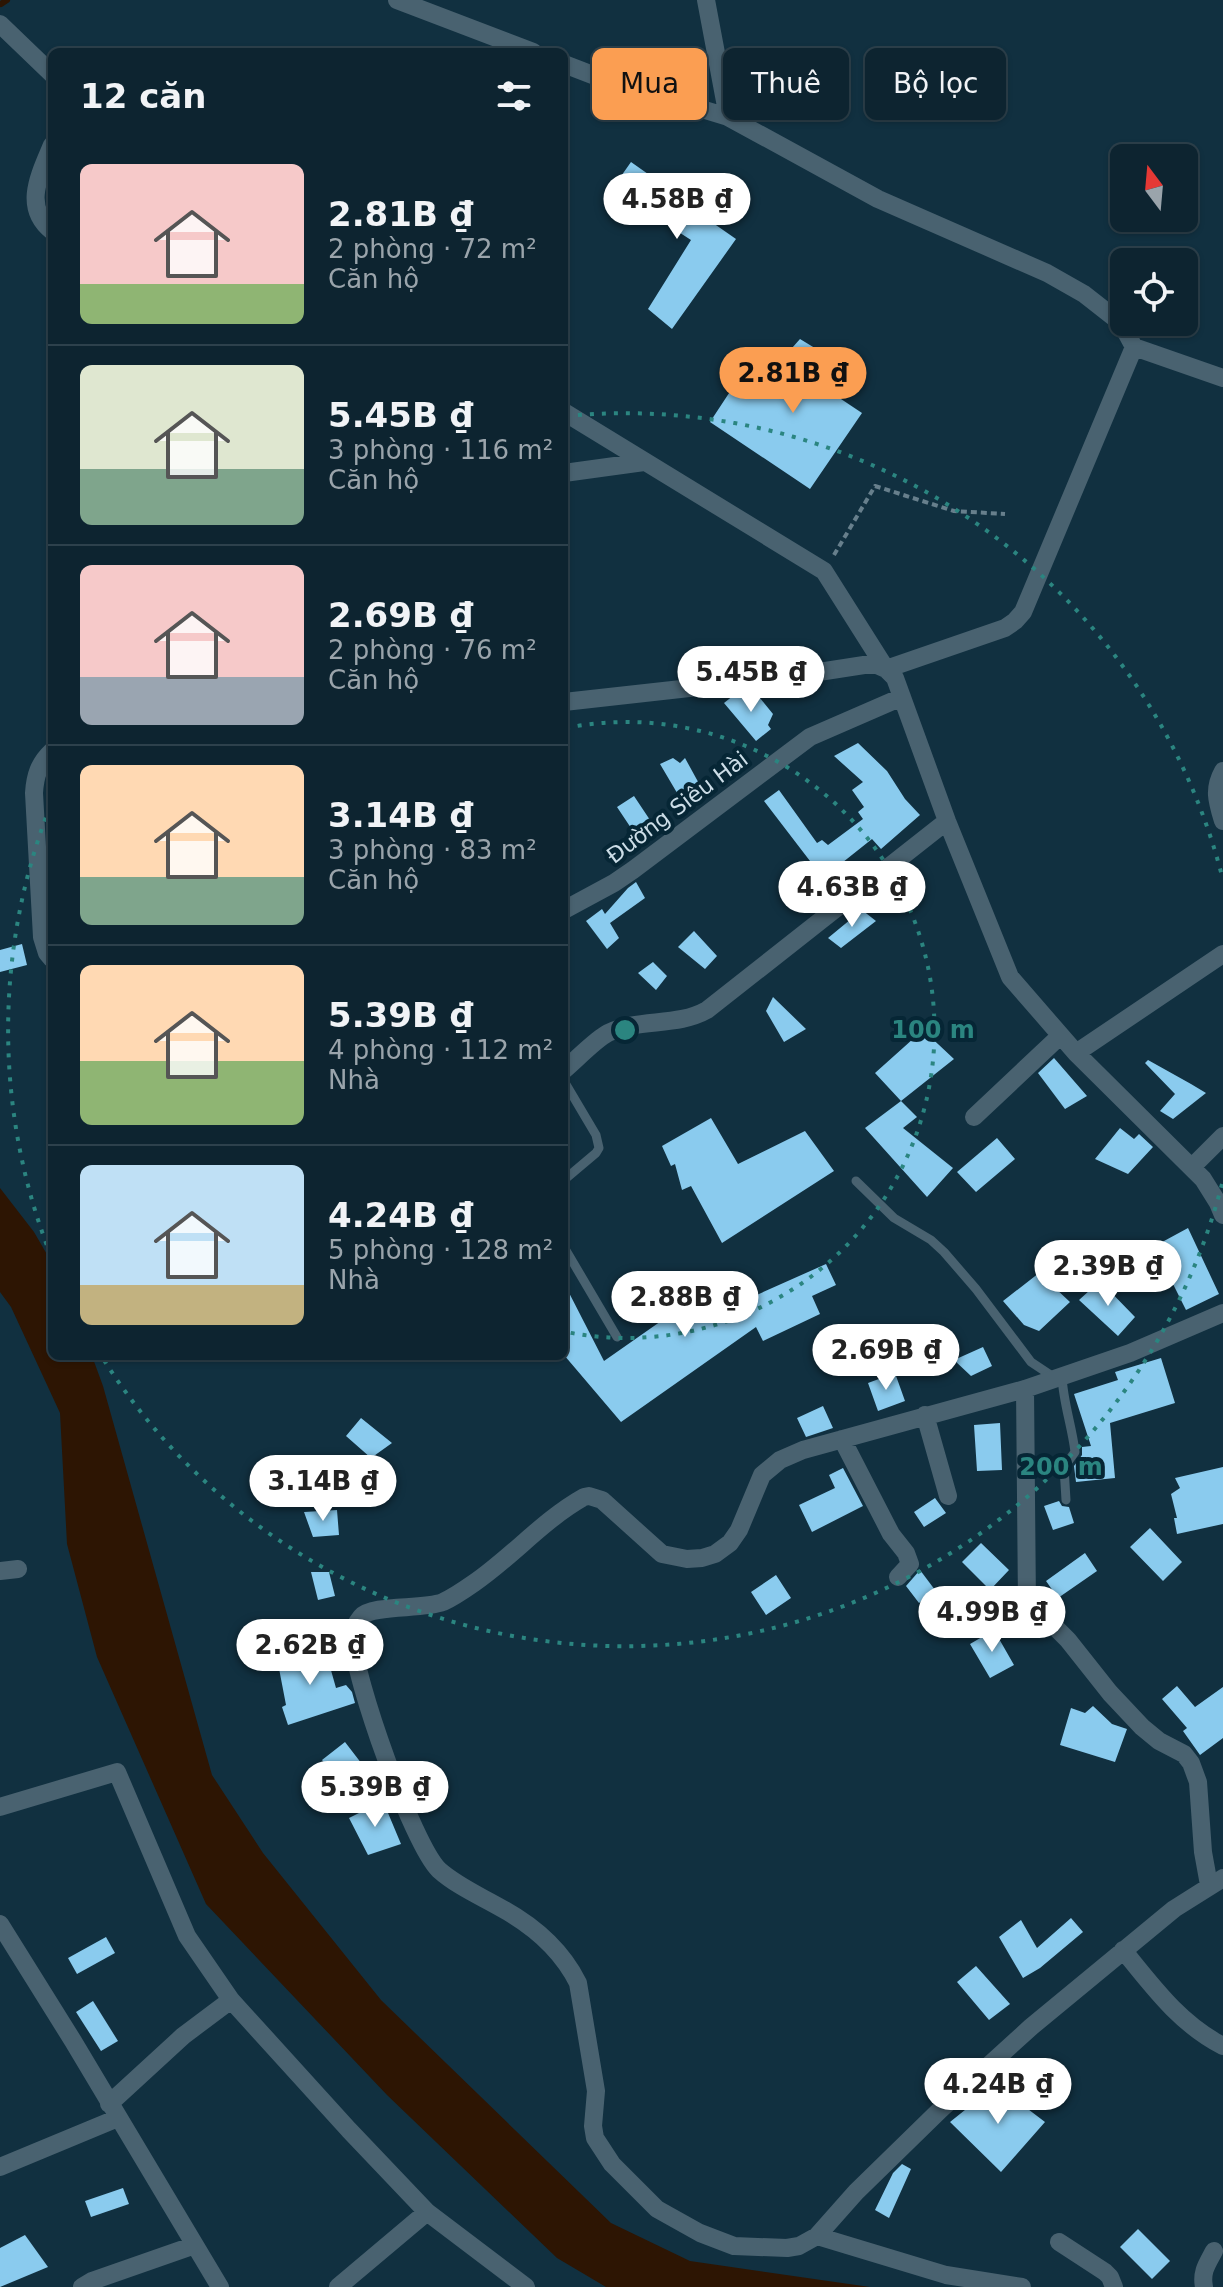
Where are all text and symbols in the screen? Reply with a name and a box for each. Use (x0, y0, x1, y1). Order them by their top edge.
chip: Mua (592, 48, 707, 120)
chip: Thuê (723, 48, 849, 120)
chip: Bộ lọc (865, 48, 1006, 120)
icon: filters (492, 74, 536, 118)
text: 12 căn (80, 76, 206, 116)
north arrow (1110, 144, 1198, 232)
map controls (1110, 144, 1198, 336)
pin: 4.58B ₫ (603, 173, 751, 241)
text: 4.58B ₫ (621, 184, 733, 214)
text: 2.81B ₫ (328, 194, 473, 234)
icon: home (144, 196, 240, 292)
text: 2 phòng · 72 m² (328, 234, 537, 264)
button: locate (1110, 248, 1198, 336)
text: Căn hộ (328, 264, 419, 294)
pin: 2.81B ₫ (719, 347, 867, 415)
text: 2.81B ₫ (737, 358, 849, 388)
text: 5.45B ₫ (328, 395, 473, 435)
icon: home (144, 397, 240, 493)
text: 3 phòng · 116 m² (328, 435, 553, 465)
text: Căn hộ (328, 465, 419, 495)
text: 2.69B ₫ (328, 595, 473, 635)
icon: home (144, 597, 240, 693)
text: 2 phòng · 76 m² (328, 635, 537, 665)
pin: 5.45B ₫ (677, 646, 825, 714)
text: 5.45B ₫ (695, 657, 807, 687)
text: Căn hộ (328, 665, 419, 695)
street label: Đường Siêu Hài (602, 746, 753, 869)
text: 3.14B ₫ (328, 795, 473, 835)
icon: home (144, 797, 240, 893)
text: 3 phòng · 83 m² (328, 835, 537, 865)
pin: 4.63B ₫ (778, 861, 926, 929)
text: Căn hộ (328, 865, 419, 895)
text: 4.63B ₫ (796, 872, 908, 902)
text: 5.39B ₫ (328, 995, 473, 1035)
icon: home (144, 997, 240, 1093)
centre of rings (611, 1016, 639, 1044)
text: 100 m (891, 1016, 975, 1044)
text: 4 phòng · 112 m² (328, 1035, 553, 1065)
text: Nhà (328, 1065, 380, 1095)
text: 4.24B ₫ (328, 1195, 473, 1235)
icon: home (144, 1197, 240, 1293)
text: 5 phòng · 128 m² (328, 1235, 553, 1265)
pin: 2.39B ₫ (1034, 1240, 1182, 1308)
text: 2.39B ₫ (1052, 1251, 1164, 1281)
text: Nhà (328, 1265, 380, 1295)
pin: 2.88B ₫ (611, 1271, 759, 1339)
text: 2.88B ₫ (629, 1282, 741, 1312)
pin: 2.69B ₫ (812, 1324, 960, 1392)
text: 2.69B ₫ (830, 1335, 942, 1365)
text: 200 m (1019, 1453, 1103, 1481)
pin: 3.14B ₫ (249, 1455, 397, 1523)
text: 3.14B ₫ (267, 1466, 379, 1496)
pin: 4.99B ₫ (918, 1586, 1066, 1654)
text: 4.99B ₫ (936, 1597, 1048, 1627)
pin: 2.62B ₫ (236, 1619, 384, 1687)
text: 2.62B ₫ (254, 1630, 366, 1660)
pin: 5.39B ₫ (301, 1761, 449, 1829)
text: 5.39B ₫ (319, 1772, 431, 1802)
pin: 4.24B ₫ (924, 2058, 1072, 2126)
text: 4.24B ₫ (942, 2069, 1054, 2099)

